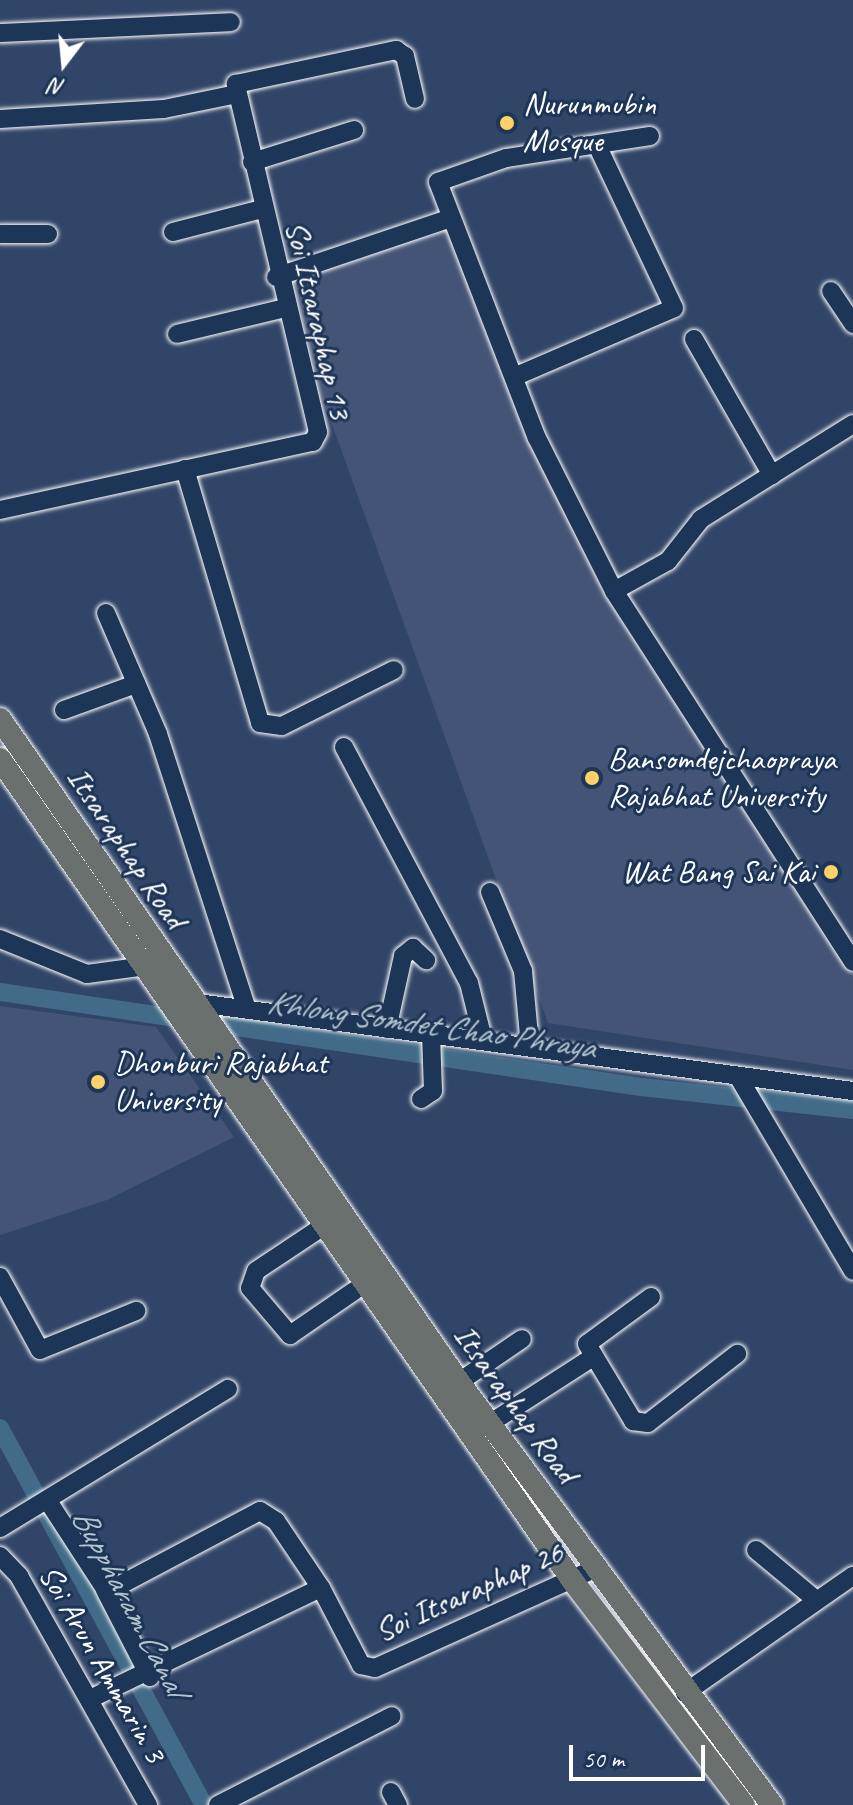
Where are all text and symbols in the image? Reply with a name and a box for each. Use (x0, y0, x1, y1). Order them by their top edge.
north arrow (24, 24, 104, 104)
text: N (47, 72, 68, 102)
place label: Nurunmubin Mosque (523, 86, 656, 161)
marker: Nurunmubin Mosque (498, 114, 516, 132)
street label: Soi Itsaraphap 13 (277, 217, 359, 423)
place label: Bansomdejchaopraya Rajabhat University (608, 741, 836, 816)
street label: Itsaraphap Road (58, 760, 194, 936)
marker: Bansomdejchaopraya Rajabhat University (583, 769, 601, 787)
place label: Wat Bang Sai Kai (618, 853, 815, 891)
marker: Wat Bang Sai Kai (822, 863, 840, 881)
water label: Khlong Somdet Chao Phraya (265, 981, 597, 1067)
place label: Dhonburi Rajabhat University (114, 1045, 327, 1120)
marker: Dhonburi Rajabhat University (89, 1073, 107, 1091)
street label: Itsaraphap Road (445, 1317, 585, 1491)
water label: Buppharam Canal (64, 1501, 196, 1701)
street label: Soi Itsaraphap 26 (369, 1533, 569, 1651)
street label: Soi Arun Ammarin 3 (30, 1558, 174, 1770)
scale bar (573, 1729, 709, 1779)
text: 50 m (583, 1744, 624, 1774)

